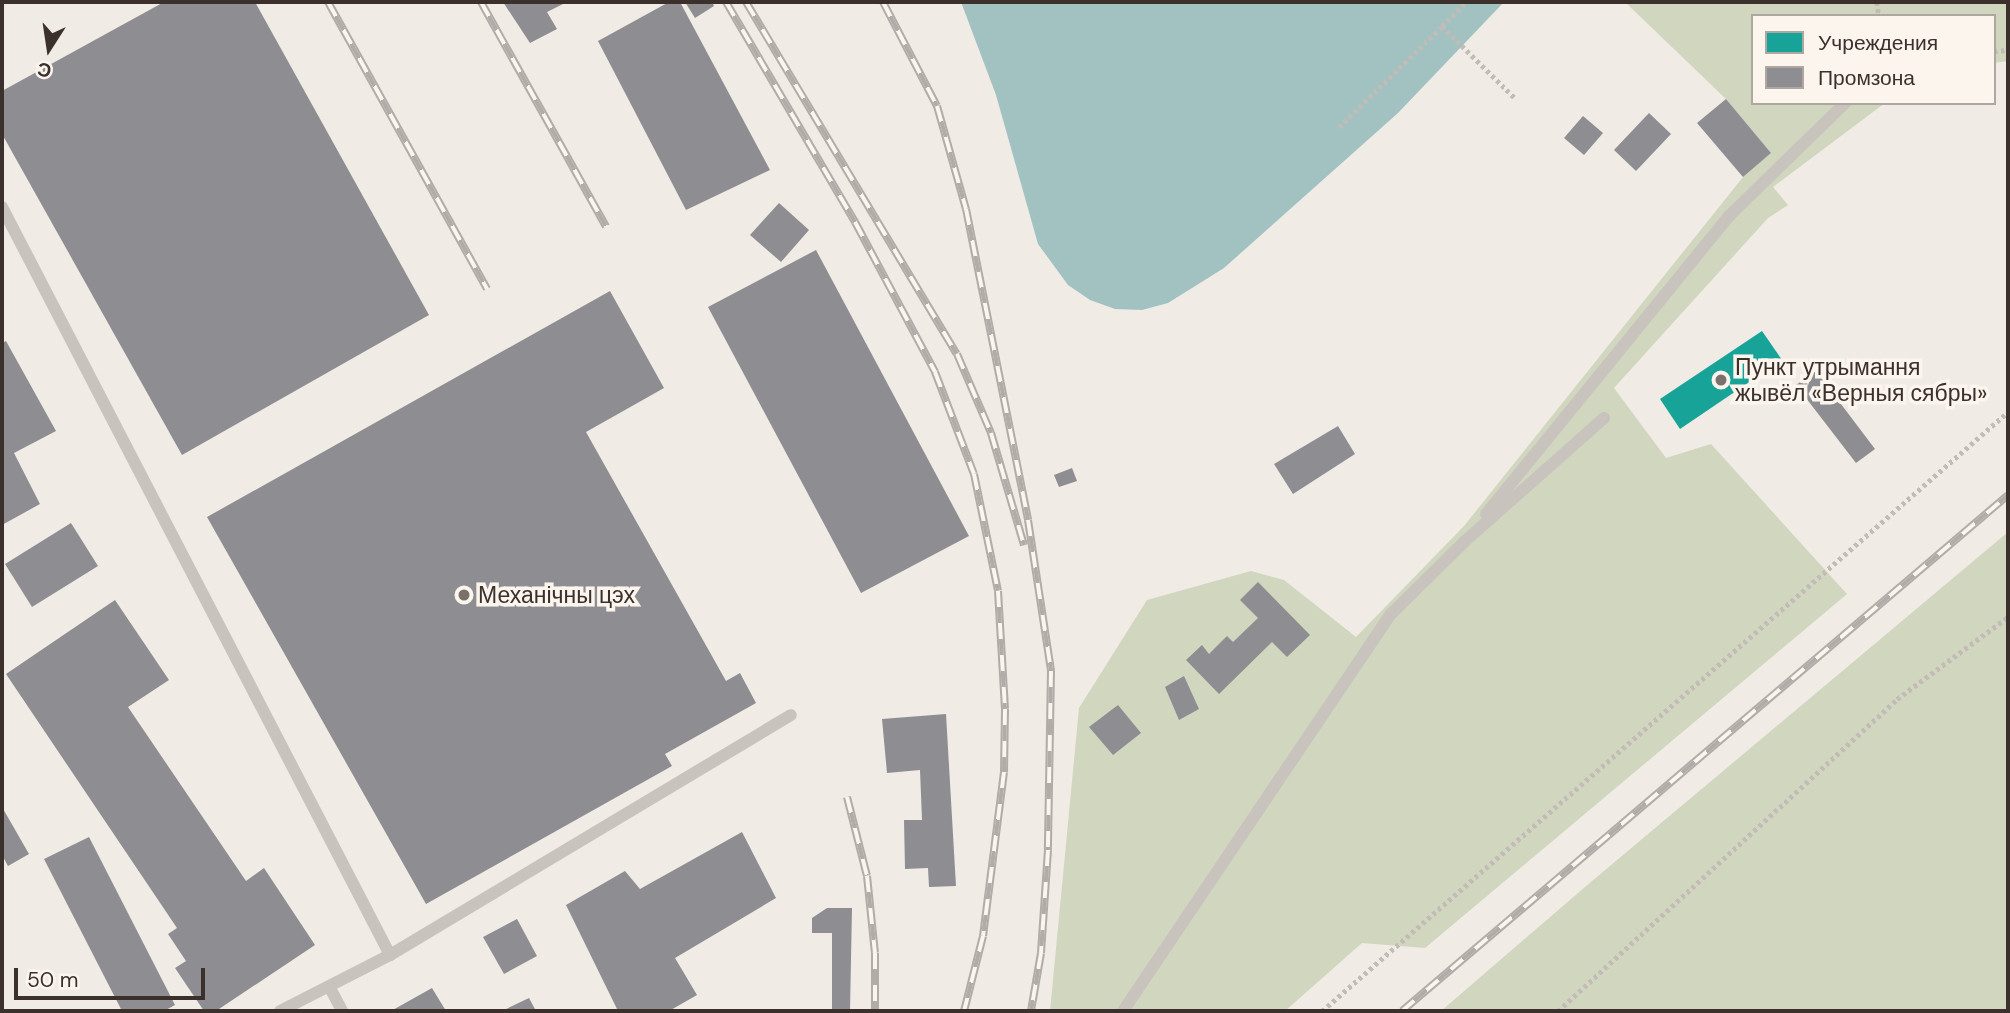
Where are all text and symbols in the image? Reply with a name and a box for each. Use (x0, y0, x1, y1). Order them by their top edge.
north arrow (14, 14, 84, 84)
legend (1751, 14, 1996, 105)
text: Учреждения (1818, 29, 1938, 57)
text: С (35, 56, 54, 84)
text: Промзона (1818, 64, 1915, 92)
place label: Пункт утрымання жывёл «Верныя сябры» (1735, 353, 1987, 407)
marker: Пункт утрымання жывёл «Верныя сябры» (1713, 372, 1729, 388)
place label: Механічны цэх (478, 581, 635, 609)
marker: Механічны цэх (456, 587, 472, 603)
scale bar (18, 954, 208, 998)
text: 50 m (27, 966, 78, 994)

